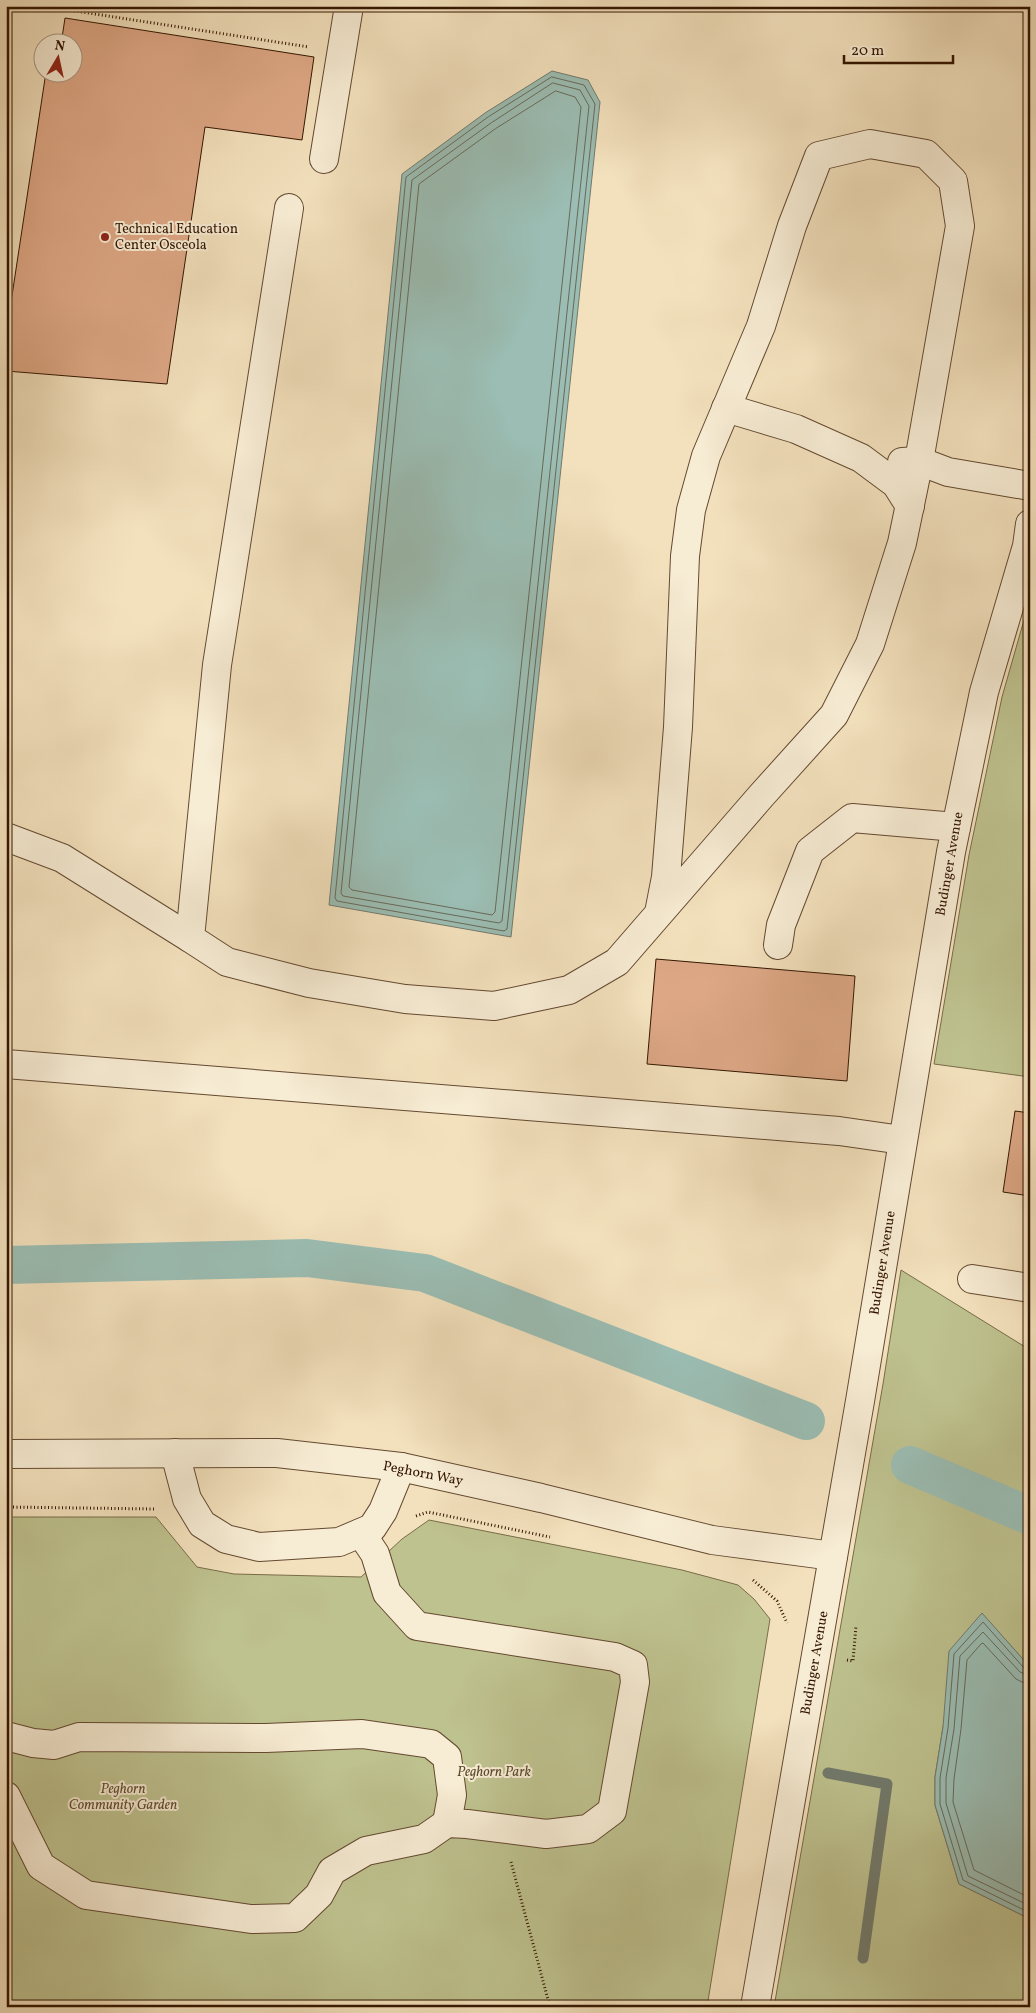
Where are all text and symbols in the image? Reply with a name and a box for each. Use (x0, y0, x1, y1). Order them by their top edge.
north arrow (32, 32, 82, 82)
scale bar (844, 32, 952, 64)
text: N (53, 36, 66, 57)
text: 20 m (851, 41, 884, 62)
place label: Technical Education Center Osceola (115, 220, 238, 255)
marker: Technical Education Center Osceola (99, 231, 111, 243)
street label: Budinger Avenue (931, 810, 969, 918)
street label: Budinger Avenue (865, 1209, 901, 1317)
street label: Peghorn Way (381, 1457, 465, 1491)
street label: Budinger Avenue (796, 1609, 834, 1717)
park label: Peghorn Park (457, 1763, 531, 1782)
park label: Peghorn Community Garden (69, 1780, 177, 1815)

